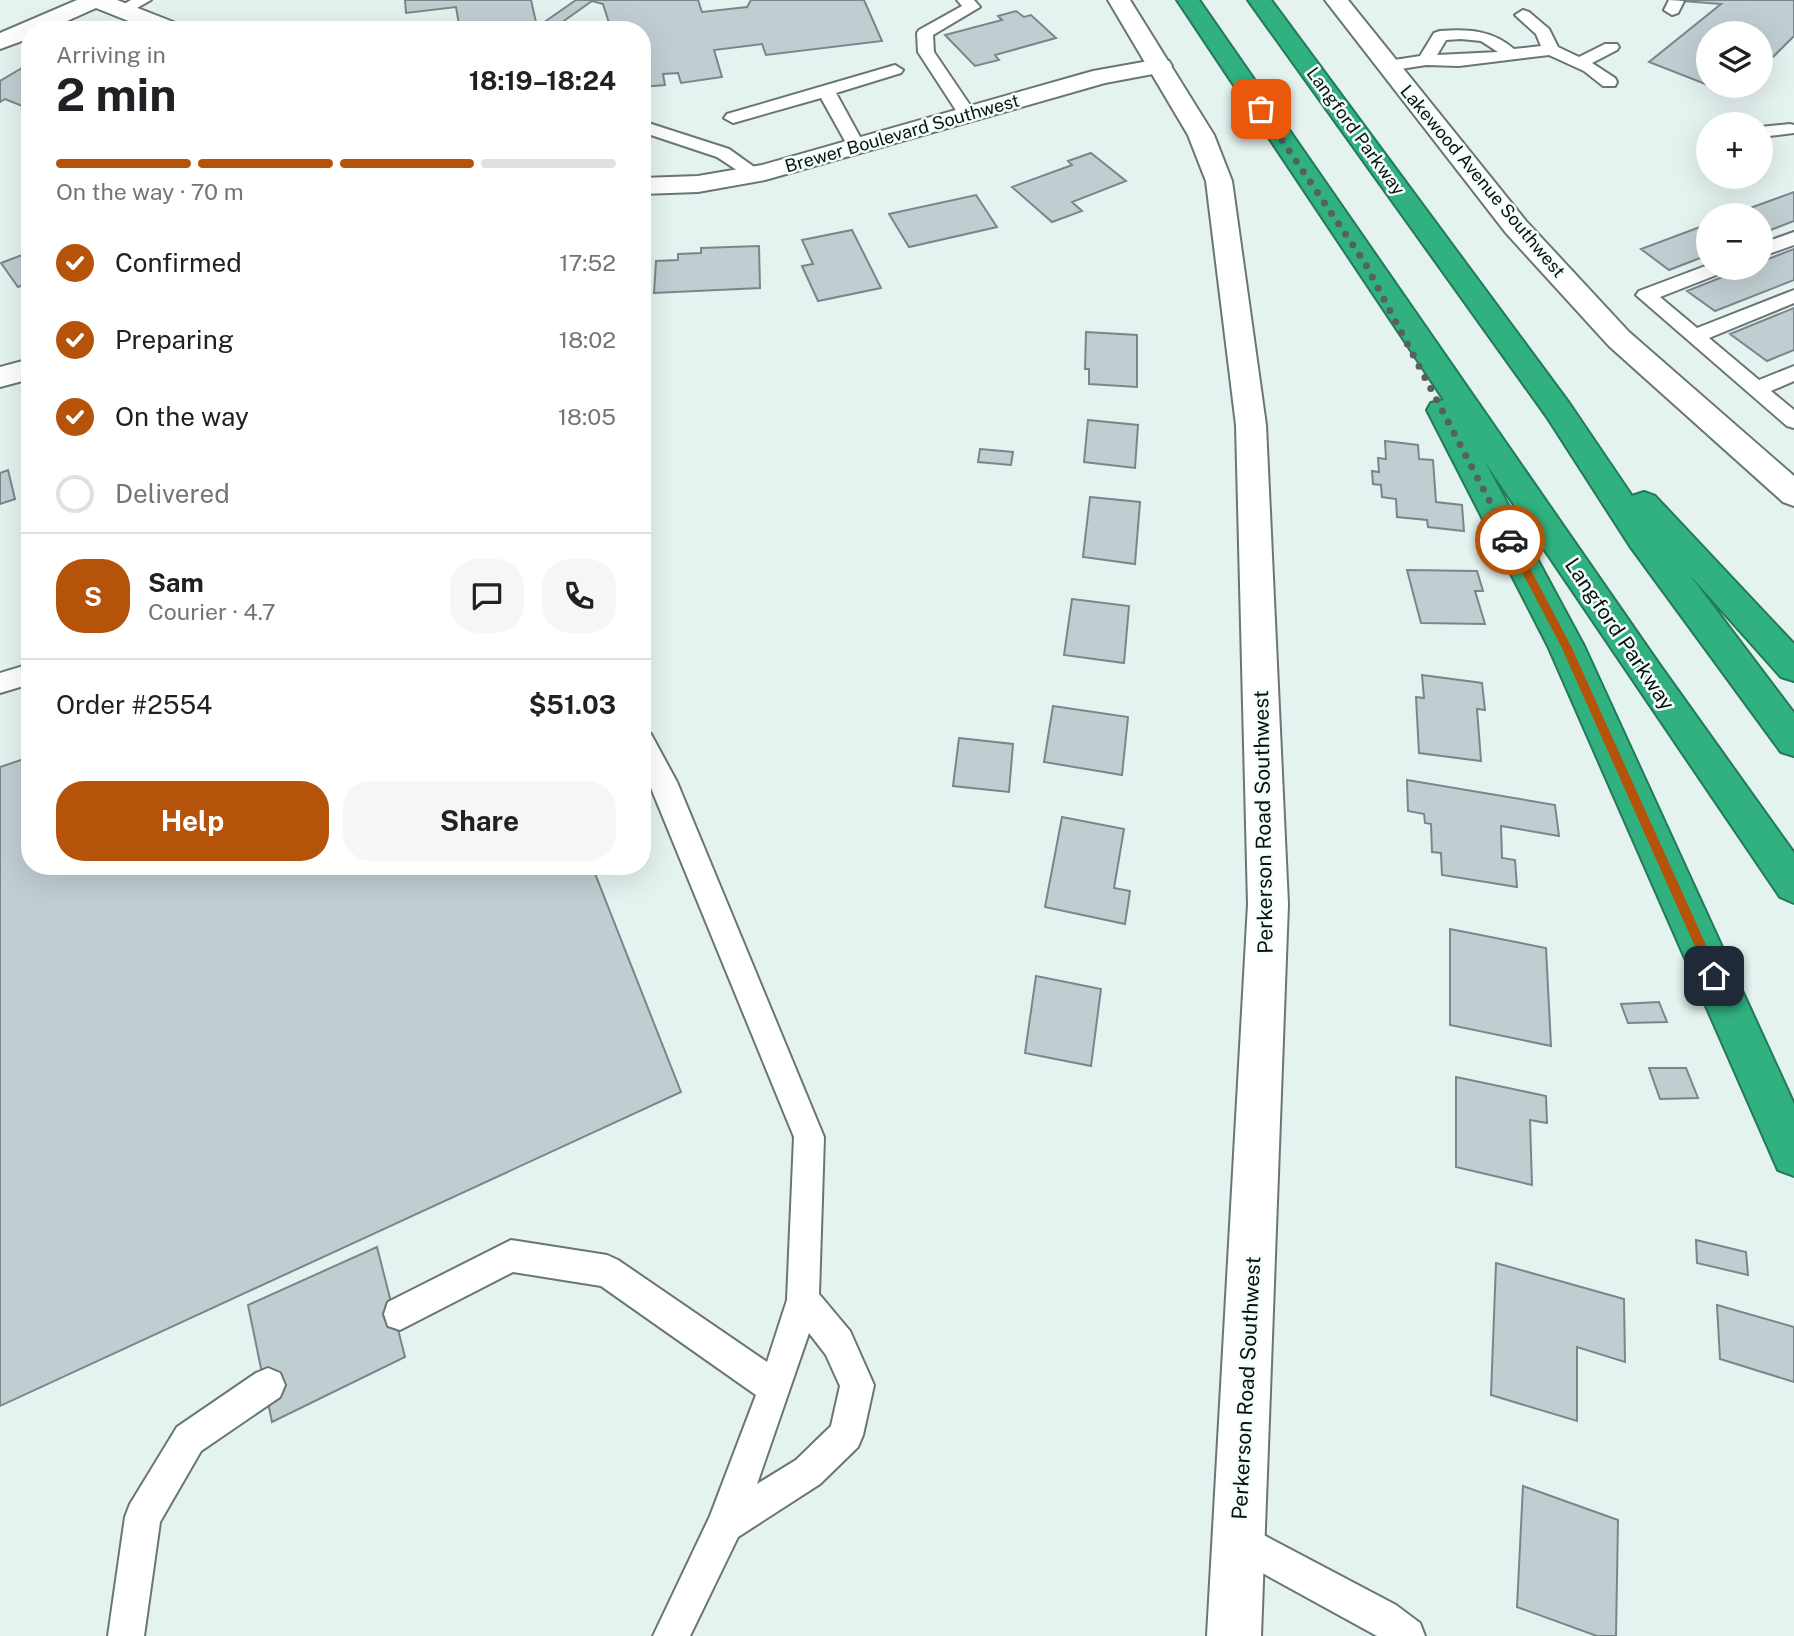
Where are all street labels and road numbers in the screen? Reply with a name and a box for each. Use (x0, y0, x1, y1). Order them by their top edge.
street label: Langford Parkway (1303, 63, 1410, 199)
street label: Lakewood Avenue Southwest (1396, 80, 1570, 282)
street label: Brewer Boulevard Southwest (782, 89, 1022, 177)
street label: Langford Parkway (1560, 553, 1680, 715)
street label: Perkerson Road Southwest (1248, 690, 1278, 954)
street label: Perkerson Road Southwest (1227, 1256, 1265, 1520)

